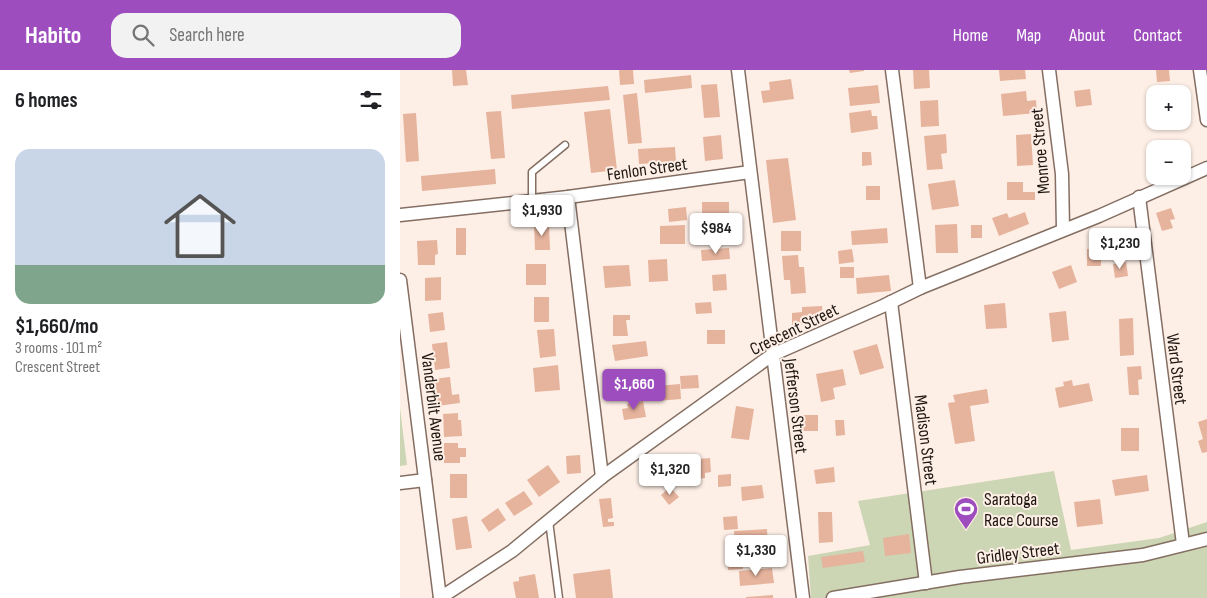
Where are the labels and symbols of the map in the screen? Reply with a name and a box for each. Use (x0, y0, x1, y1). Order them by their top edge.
street label: Monroe Street (1026, 107, 1055, 195)
street label: Fenlon Street (606, 153, 689, 186)
pin: $1,930 (501, 194, 583, 237)
pin: $984 (686, 212, 746, 255)
pin: $1,230 (1079, 228, 1161, 270)
street label: Crescent Street (747, 299, 842, 360)
street label: Ward Street (1162, 332, 1191, 406)
street label: Vanderbilt Avenue (416, 352, 451, 462)
street label: Jefferson Street (779, 356, 812, 455)
pin: $1,660 (593, 368, 675, 411)
street label: Madison Street (910, 394, 942, 487)
pin: $1,320 (629, 454, 711, 496)
place label: Saratoga Race Course (984, 489, 1058, 531)
sports icon: Saratoga Race Course (953, 496, 979, 530)
pin: $1,330 (715, 534, 797, 577)
street label: Gridley Street (975, 538, 1061, 569)

